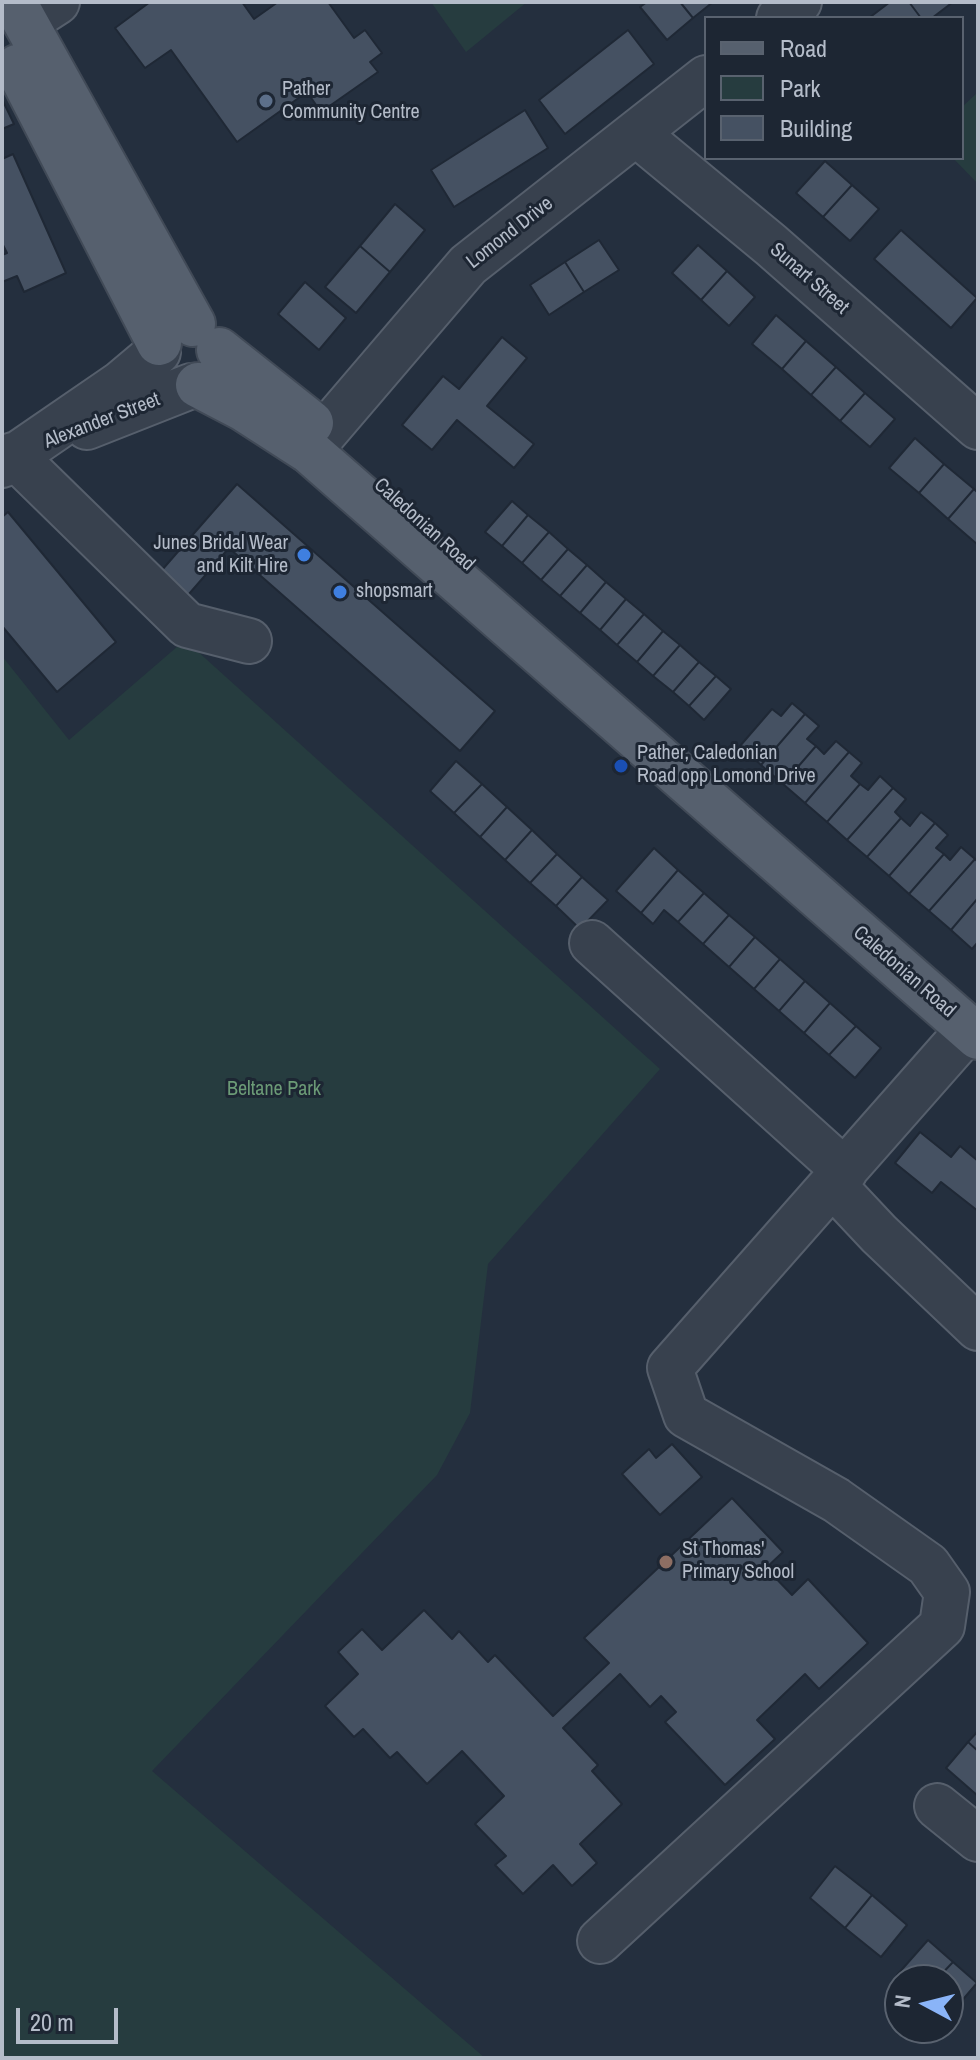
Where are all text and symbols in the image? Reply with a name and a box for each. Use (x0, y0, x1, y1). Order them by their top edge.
legend (704, 16, 964, 160)
text: Road (780, 32, 827, 64)
text: Park (780, 72, 820, 104)
place label: Pather Community Centre (282, 78, 420, 125)
marker: Pather Community Centre (257, 92, 275, 110)
text: Building (780, 112, 852, 144)
street label: Lomond Drive (462, 192, 558, 274)
street label: Sunart Street (765, 238, 853, 320)
street label: Alexander Street (41, 388, 163, 454)
street label: Caledonian Road (369, 473, 479, 577)
place label: Junes Bridal Wear and Kilt Hire (153, 532, 288, 579)
marker: Junes Bridal Wear and Kilt Hire (295, 546, 313, 564)
place label: shopsmart (356, 580, 433, 604)
marker: shopsmart (331, 583, 349, 601)
place label: Pather, Caledonian Road opp Lomond Drive (637, 742, 816, 789)
marker: Pather, Caledonian Road opp Lomond Drive (612, 757, 630, 775)
street label: Caledonian Road (848, 921, 960, 1023)
park label: Beltane Park (227, 1078, 321, 1102)
place label: St Thomas' Primary School (682, 1538, 794, 1585)
marker: St Thomas' Primary School (657, 1553, 675, 1571)
north arrow (884, 1964, 964, 2044)
scale bar (20, 1992, 122, 2042)
text: N (886, 1993, 918, 2010)
text: 20 m (30, 2006, 74, 2038)

